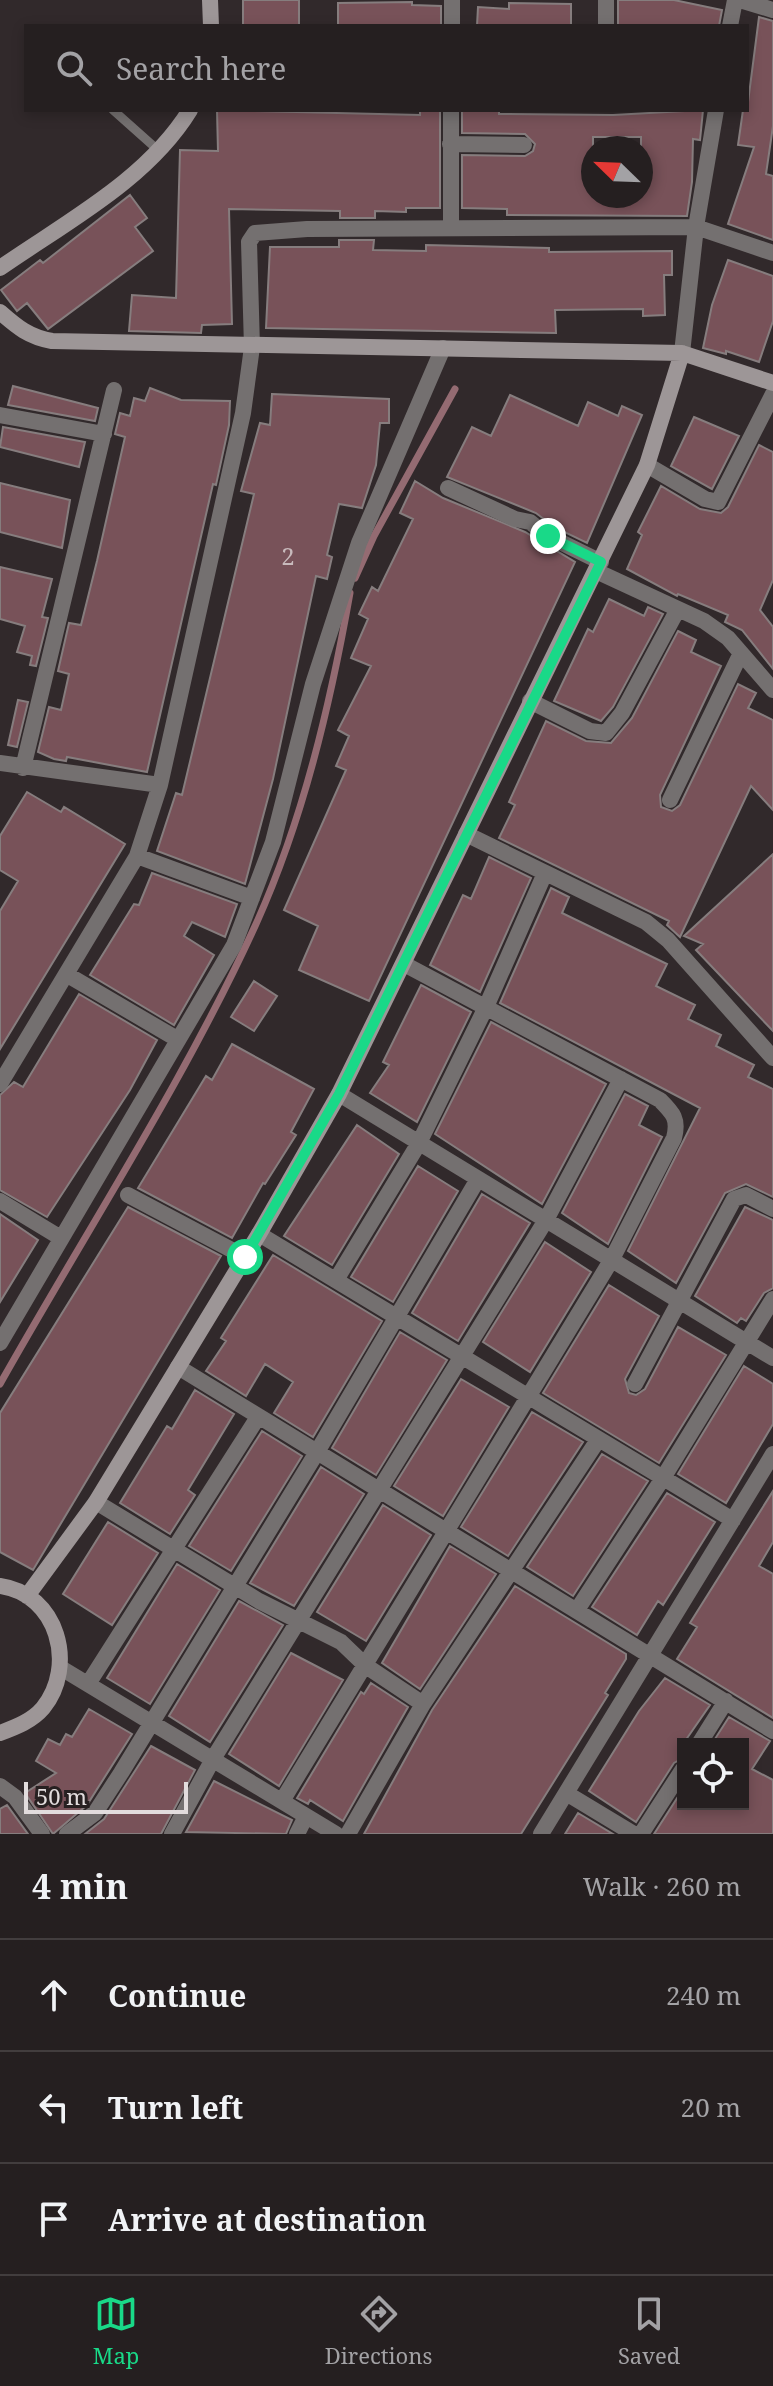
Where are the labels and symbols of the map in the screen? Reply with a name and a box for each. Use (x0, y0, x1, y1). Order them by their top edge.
north arrow (581, 136, 653, 208)
route end (530, 518, 566, 554)
house number: 2 (281, 539, 295, 572)
route start (227, 1239, 263, 1275)
scale bar (24, 1778, 188, 1814)

